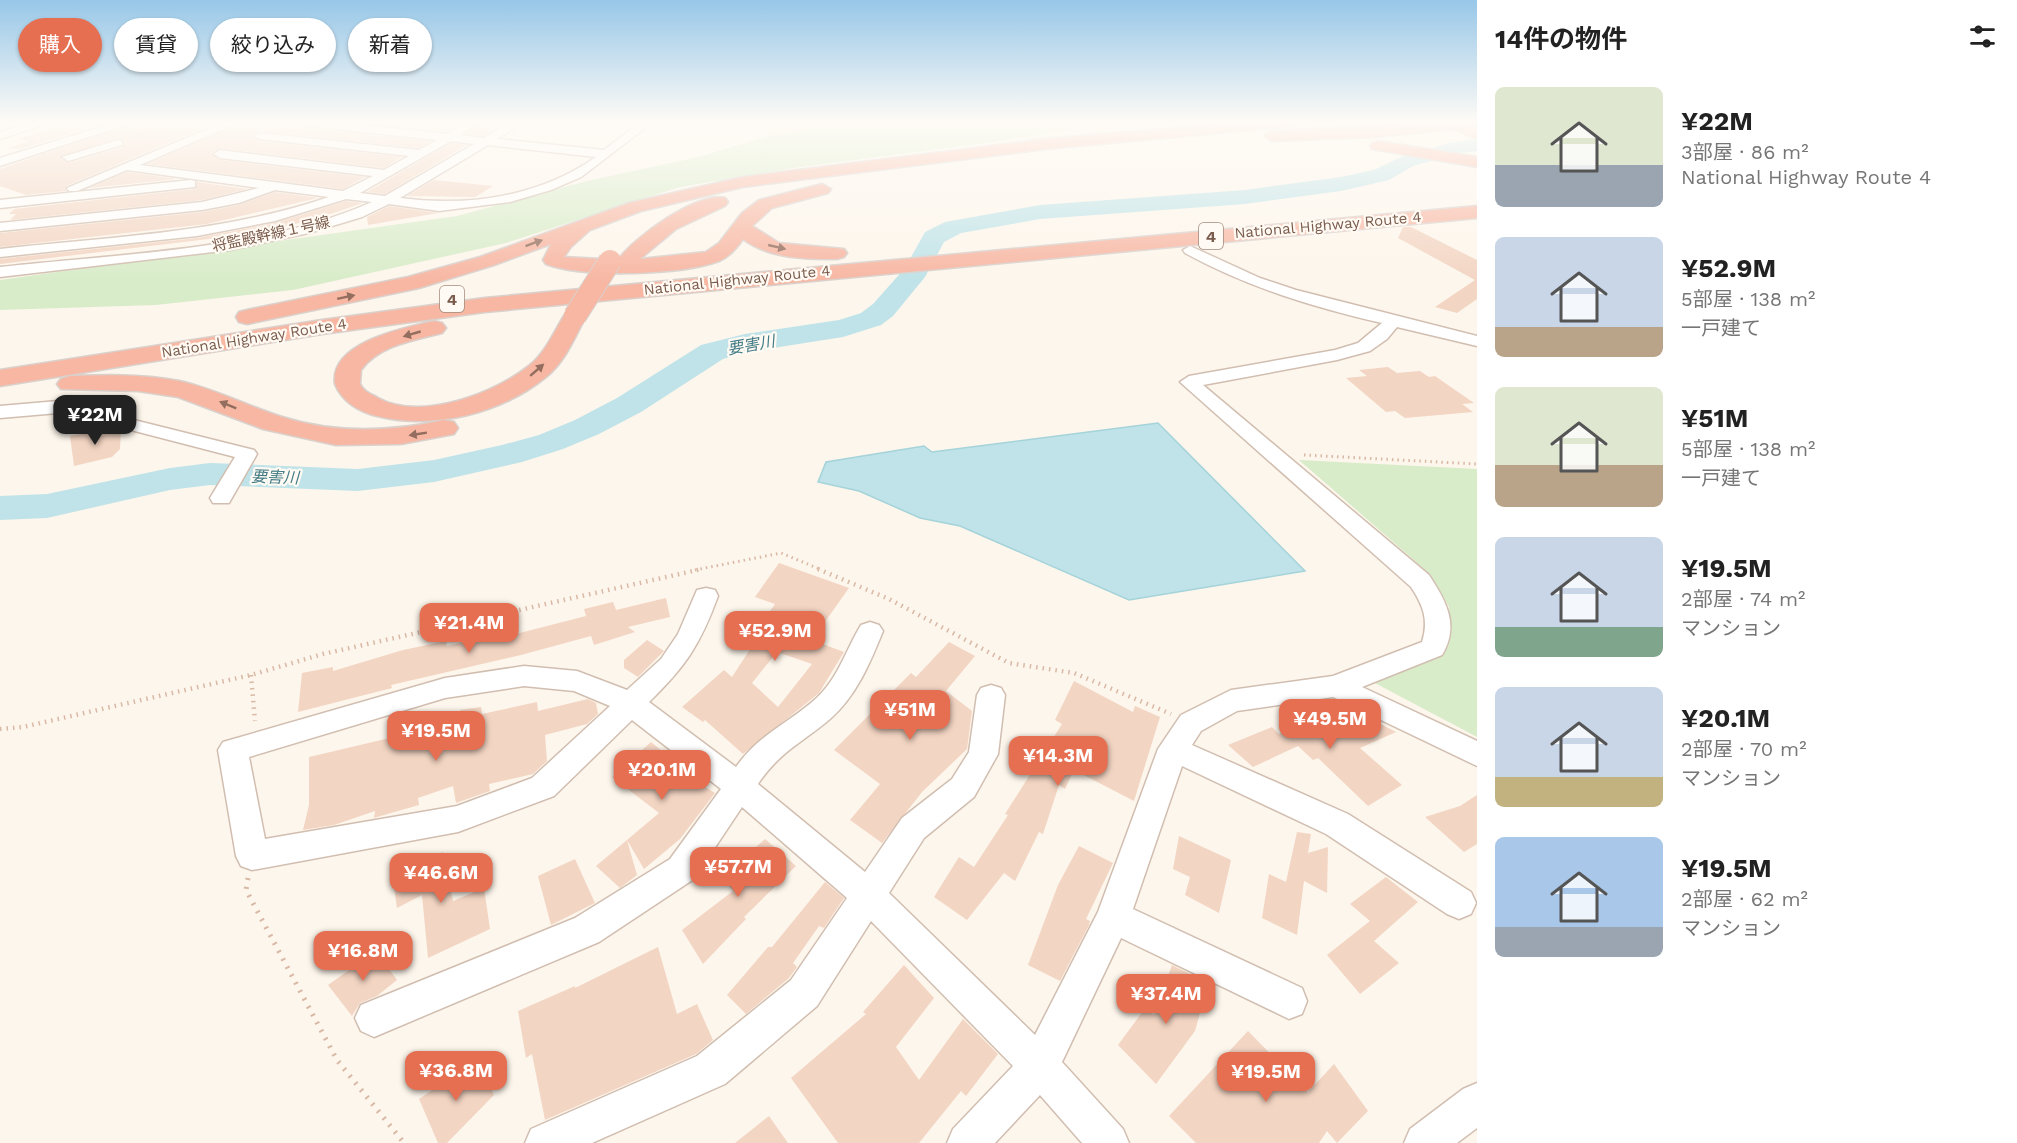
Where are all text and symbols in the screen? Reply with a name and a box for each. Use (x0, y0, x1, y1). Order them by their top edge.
chip: 購入 (18, 18, 102, 72)
chip: 賃貸 (114, 18, 198, 72)
chip: 絞り込み (210, 18, 336, 72)
chip: 新着 (348, 18, 432, 72)
icon: filters (1966, 20, 1999, 53)
text: 14件の物件 (1495, 24, 1627, 54)
text: ¥22M (1681, 106, 1753, 136)
icon: home (1543, 111, 1615, 183)
text: 3部屋 · 86 m² (1681, 140, 1808, 164)
text: National Highway Route 4 (1681, 165, 1931, 189)
street label: National Highway Route 4 (1234, 208, 1422, 242)
street label: 将監殿幹線１号線 (210, 213, 332, 255)
road number: 4 (1199, 223, 1223, 249)
one-way arrow (525, 238, 543, 248)
one-way arrow (768, 243, 787, 253)
text: ¥52.9M (1681, 253, 1776, 283)
street label: National Highway Route 4 (643, 261, 831, 299)
icon: home (1543, 261, 1615, 333)
road number: 4 (440, 286, 464, 312)
text: 5部屋 · 138 m² (1681, 287, 1815, 311)
one-way arrow (337, 292, 356, 301)
street label: National Highway Route 4 (160, 314, 348, 362)
text: 一戸建て (1681, 316, 1761, 340)
one-way arrow (402, 330, 421, 340)
water label: 要害川 (726, 331, 778, 359)
one-way arrow (530, 363, 545, 377)
pin: ¥22M (59, 395, 131, 446)
one-way arrow (219, 400, 237, 410)
text: ¥22M (67, 402, 123, 426)
text: ¥51M (1681, 403, 1748, 433)
icon: home (1543, 411, 1615, 483)
one-way arrow (408, 429, 427, 438)
text: 5部屋 · 138 m² (1681, 437, 1815, 461)
text: 一戸建て (1681, 466, 1761, 490)
water label: 要害川 (251, 467, 301, 487)
text: ¥19.5M (1681, 553, 1772, 583)
icon: home (1543, 561, 1615, 633)
text: 2部屋 · 74 m² (1681, 587, 1805, 611)
pin: ¥21.4M (420, 603, 518, 654)
text: ¥21.4M (434, 610, 504, 634)
pin: ¥52.9M (726, 611, 824, 662)
text: マンション (1681, 616, 1781, 640)
text: ¥52.9M (738, 618, 812, 642)
pin: ¥51M (874, 690, 946, 741)
text: ¥51M (884, 697, 936, 721)
pin: ¥49.5M (1281, 699, 1379, 750)
text: ¥20.1M (1681, 703, 1770, 733)
text: ¥49.5M (1293, 706, 1367, 730)
pin: ¥19.5M (387, 711, 485, 762)
icon: home (1543, 711, 1615, 783)
text: ¥19.5M (401, 718, 471, 742)
pin: ¥14.3M (1009, 736, 1107, 787)
text: 2部屋 · 70 m² (1681, 737, 1806, 761)
text: ¥14.3M (1023, 743, 1093, 767)
pin: ¥20.1M (613, 750, 711, 801)
text: ¥20.1M (628, 757, 696, 781)
text: マンション (1681, 766, 1781, 790)
pin: ¥57.7M (689, 847, 787, 898)
pin: ¥46.6M (392, 853, 490, 904)
text: ¥19.5M (1681, 853, 1772, 883)
text: ¥57.7M (704, 854, 772, 878)
text: ¥46.6M (404, 860, 478, 884)
icon: home (1543, 861, 1615, 933)
text: 2部屋 · 62 m² (1681, 887, 1808, 911)
text: マンション (1681, 916, 1781, 940)
pin: ¥16.8M (314, 931, 412, 982)
text: ¥16.8M (328, 938, 398, 962)
pin: ¥37.4M (1117, 974, 1215, 1025)
text: ¥37.4M (1130, 981, 1202, 1005)
pin: ¥36.8M (407, 1051, 505, 1102)
pin: ¥19.5M (1217, 1052, 1315, 1103)
text: ¥36.8M (419, 1058, 493, 1082)
text: ¥19.5M (1231, 1059, 1301, 1083)

